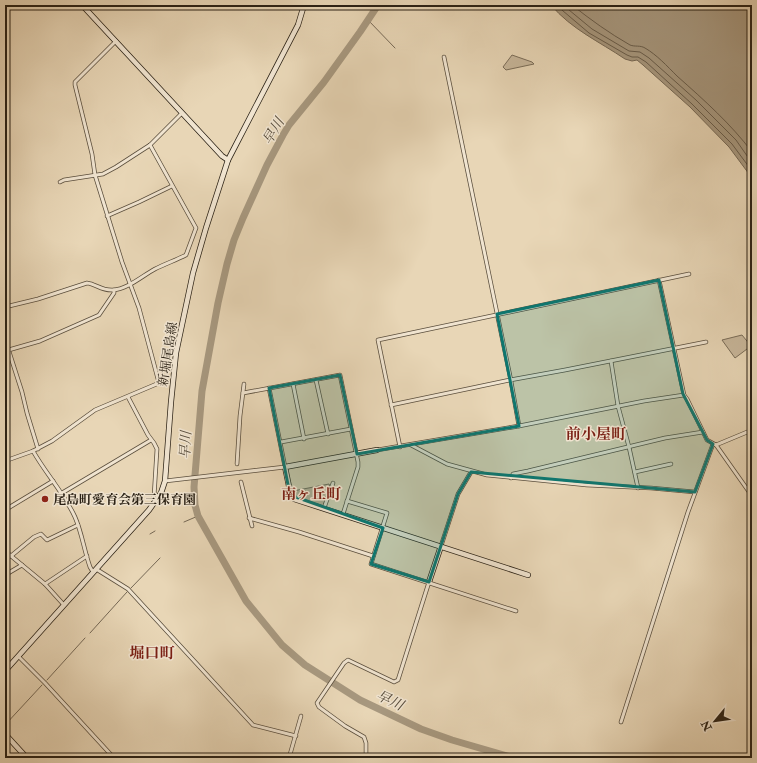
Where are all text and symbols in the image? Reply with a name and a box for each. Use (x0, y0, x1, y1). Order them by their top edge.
water label: 早川 (259, 113, 289, 148)
street label: 新堀尾島線 (155, 321, 181, 388)
district label: 前小屋町 (566, 425, 626, 444)
water label: 早川 (176, 429, 195, 459)
district label: 南ヶ丘町 (281, 485, 341, 504)
place label: 尾島町愛育会第三保育園 (53, 492, 196, 508)
marker: 尾島町愛育会第三保育園 (40, 494, 50, 504)
district label: 堀口町 (129, 644, 175, 663)
water label: 早川 (374, 687, 408, 715)
north arrow (695, 701, 735, 741)
text: N (698, 717, 715, 734)

